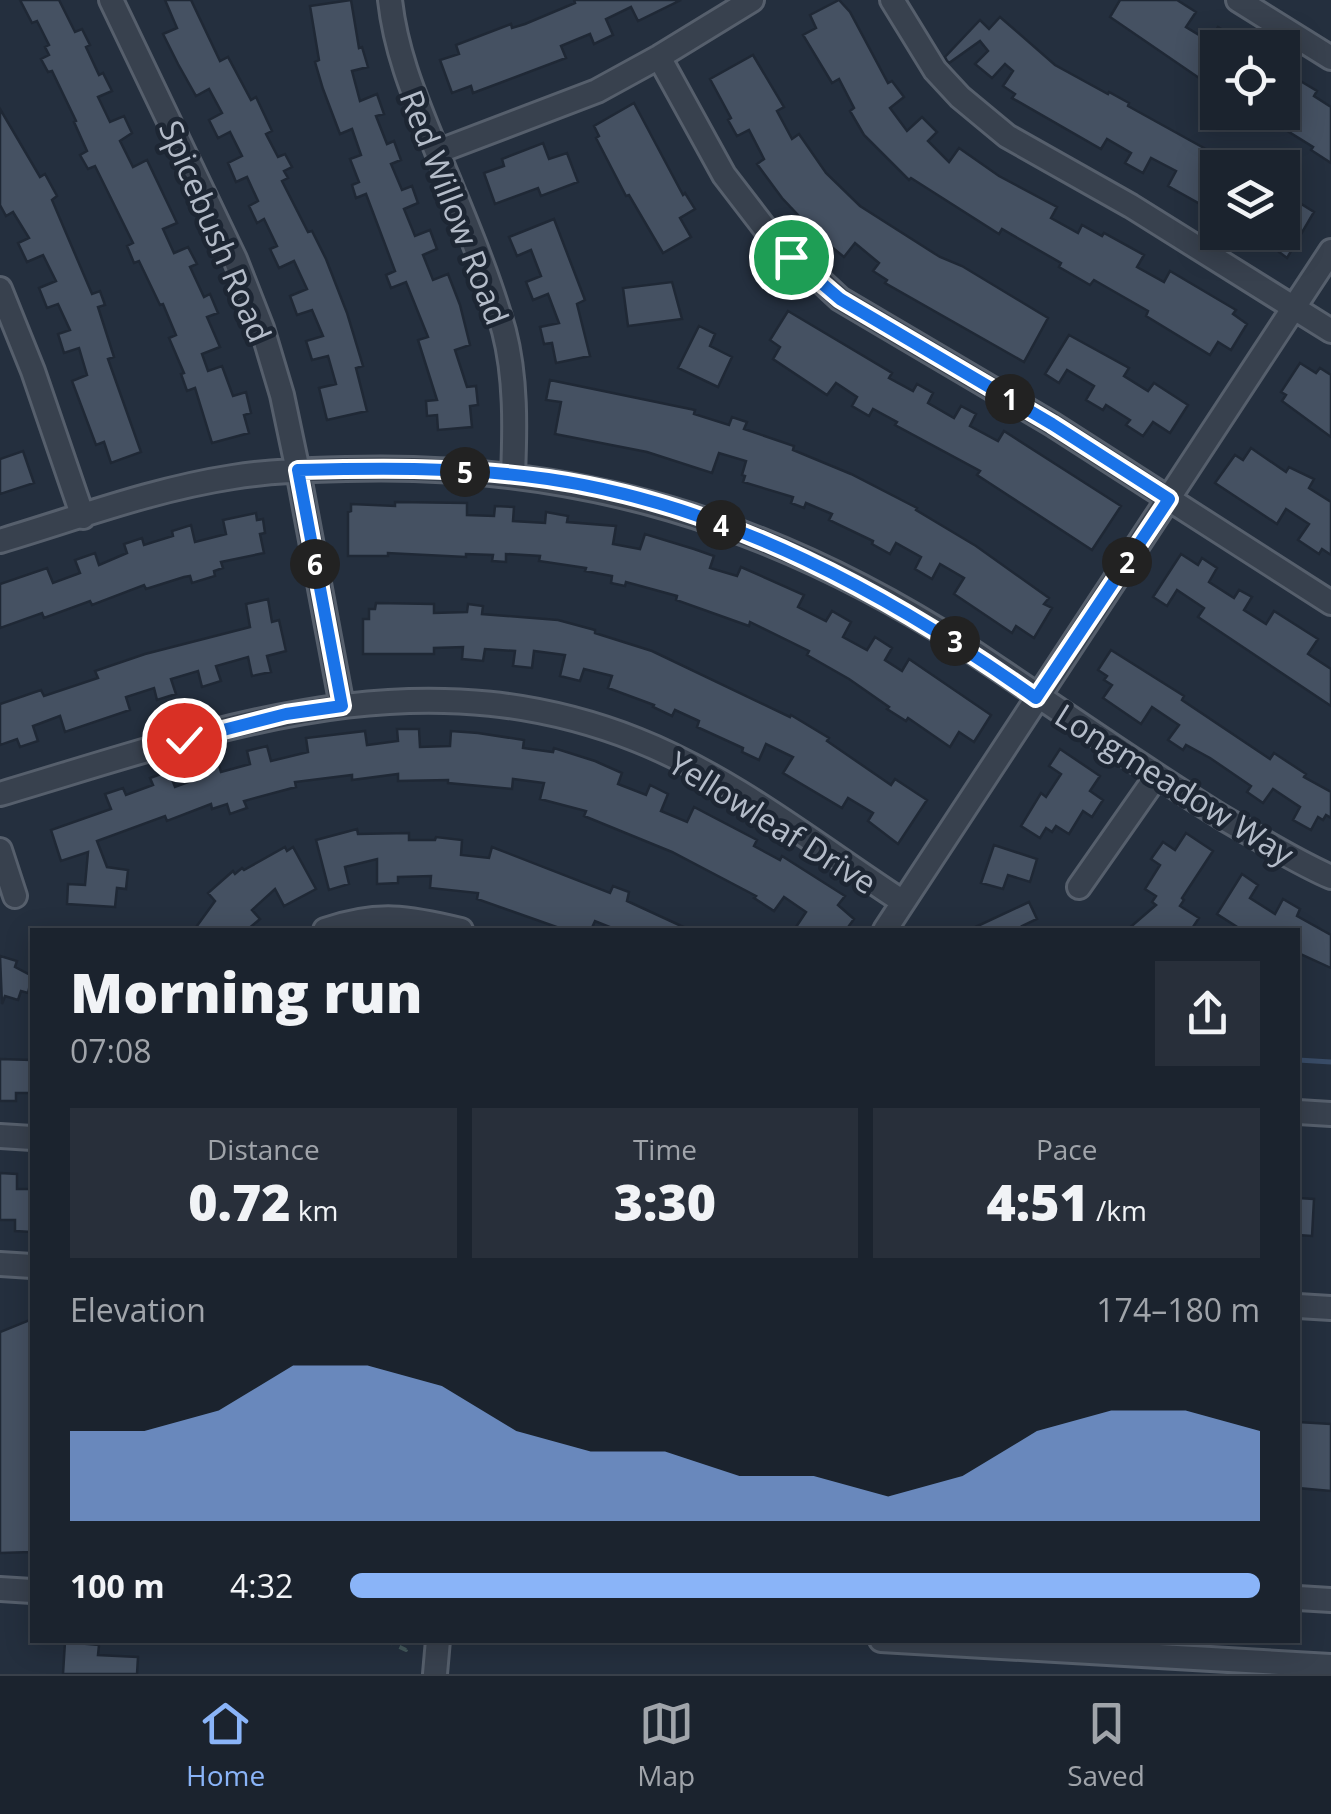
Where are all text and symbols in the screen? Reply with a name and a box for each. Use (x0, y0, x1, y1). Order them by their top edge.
map controls (1200, 30, 1300, 250)
button: locate (1200, 30, 1300, 130)
street label: Red Willow Road (390, 83, 520, 331)
street label: Spicebush Road (150, 113, 282, 349)
button: layers (1200, 150, 1300, 250)
pin (749, 215, 834, 300)
icon: arrive (764, 230, 819, 285)
pin: 1 (985, 374, 1035, 424)
text: 1 (1002, 380, 1018, 418)
pin: 5 (440, 447, 490, 497)
text: 5 (457, 453, 473, 491)
pin: 4 (696, 500, 746, 550)
text: 4 (713, 506, 729, 544)
pin: 2 (1102, 537, 1152, 587)
pin: 6 (290, 539, 340, 589)
text: 2 (1119, 543, 1135, 581)
text: 6 (307, 545, 323, 583)
pin: 3 (930, 616, 980, 666)
text: 3 (947, 622, 963, 660)
street label: Longmeadow Way (1048, 693, 1303, 875)
pin (142, 698, 227, 783)
icon: check (157, 713, 212, 768)
street label: Yellowleaf Drive (661, 741, 885, 903)
text: Morning run (70, 954, 423, 1029)
button: share (1155, 961, 1260, 1066)
text: 07:08 (70, 1029, 152, 1072)
text: Distance (207, 1130, 320, 1168)
text: Time (633, 1130, 697, 1168)
text: Pace (1036, 1130, 1097, 1168)
text: 0.72 (188, 1168, 291, 1236)
text: 3:30 (614, 1168, 716, 1236)
text: 4:51 (986, 1168, 1089, 1236)
text: km (291, 1191, 338, 1229)
text: /km (1089, 1191, 1147, 1229)
text: Elevation (70, 1288, 206, 1331)
text: 174–180 m (1096, 1288, 1260, 1331)
text: 100 m (70, 1564, 165, 1607)
text: 4:32 (230, 1564, 293, 1607)
tab: Home (186, 1696, 265, 1794)
tab: Map (637, 1696, 695, 1794)
tab: Saved (1067, 1696, 1145, 1794)

